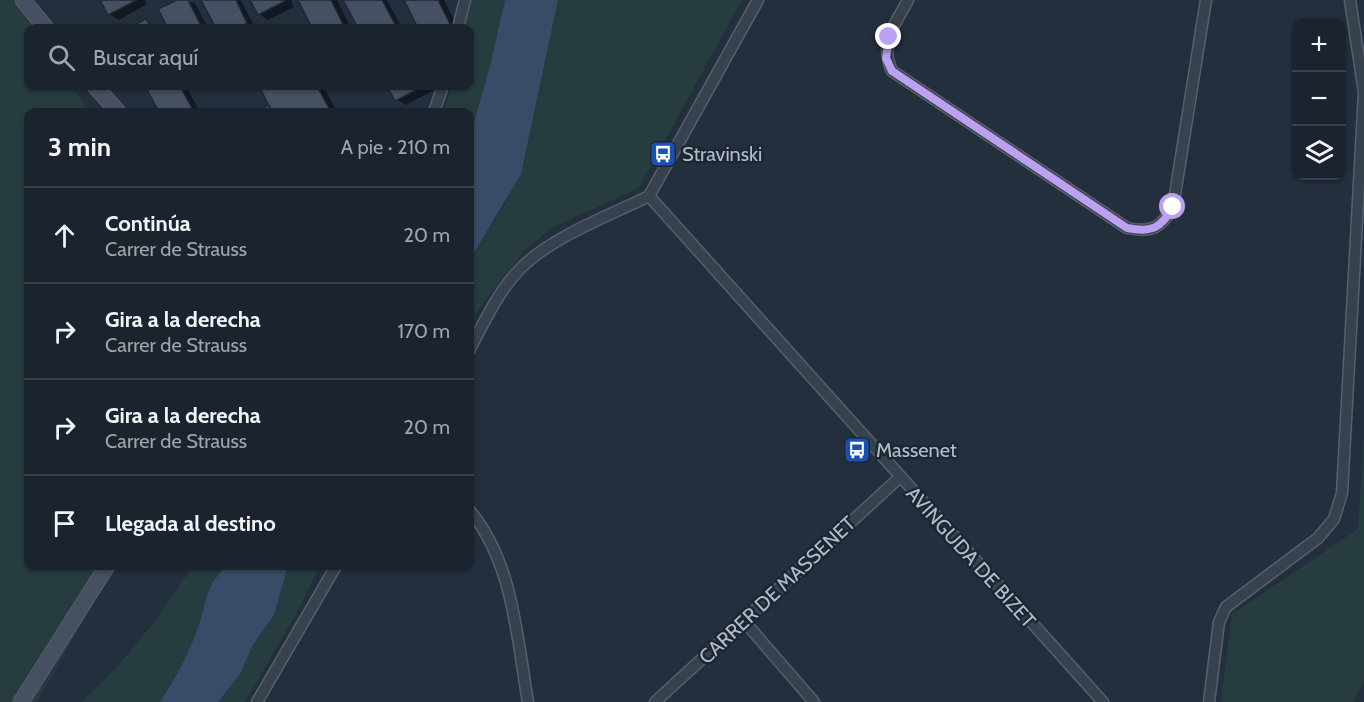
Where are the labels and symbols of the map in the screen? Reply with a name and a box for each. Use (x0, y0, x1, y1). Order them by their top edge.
route end (875, 23, 901, 49)
bus stop icon: Stravinski (648, 139, 678, 169)
place label: Stravinski (682, 142, 762, 166)
route start (1159, 193, 1185, 219)
bus stop icon: Massenet (842, 435, 872, 465)
place label: Massenet (876, 438, 957, 462)
street label: AVINGUDA DE BIZET (901, 481, 1041, 633)
street label: CARRER DE MASSENET (694, 511, 861, 669)

